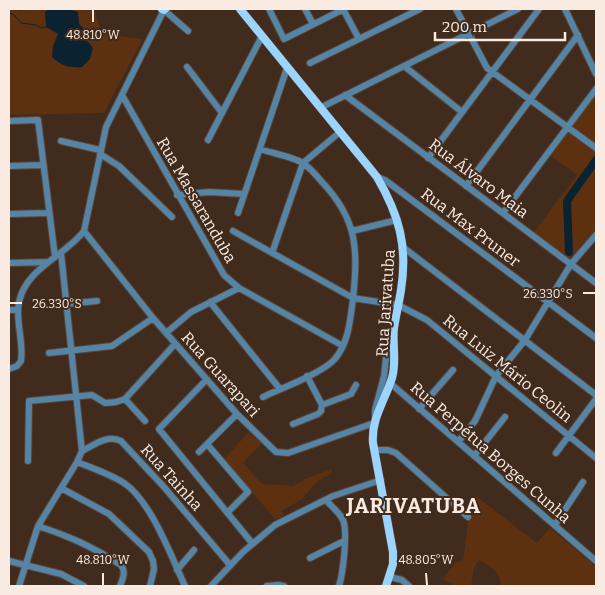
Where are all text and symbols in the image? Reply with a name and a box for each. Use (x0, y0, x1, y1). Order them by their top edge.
scale bar (435, 10, 565, 42)
text: 200 m (442, 18, 487, 36)
text: 48.810°W (66, 28, 120, 42)
street label: Rua Massaranduba (153, 134, 240, 267)
street label: Rua Álvaro Maia (425, 134, 533, 222)
street label: Rua Max Pruner (417, 184, 524, 271)
street label: Rua Jarivatuba (372, 248, 399, 357)
text: 26.330°S (523, 287, 573, 301)
text: 26.330°S (32, 297, 82, 311)
street label: Rua Luiz Mário Ceolin (439, 311, 576, 426)
street label: Rua Guarapari (178, 328, 264, 421)
street label: Rua Perpétua Borges Cunha (407, 378, 575, 527)
street label: Rua Tainha (137, 440, 207, 515)
district label: JARIVATUBA (346, 493, 481, 519)
text: 48.810°W (76, 553, 130, 567)
text: 48.805°W (399, 553, 454, 567)

